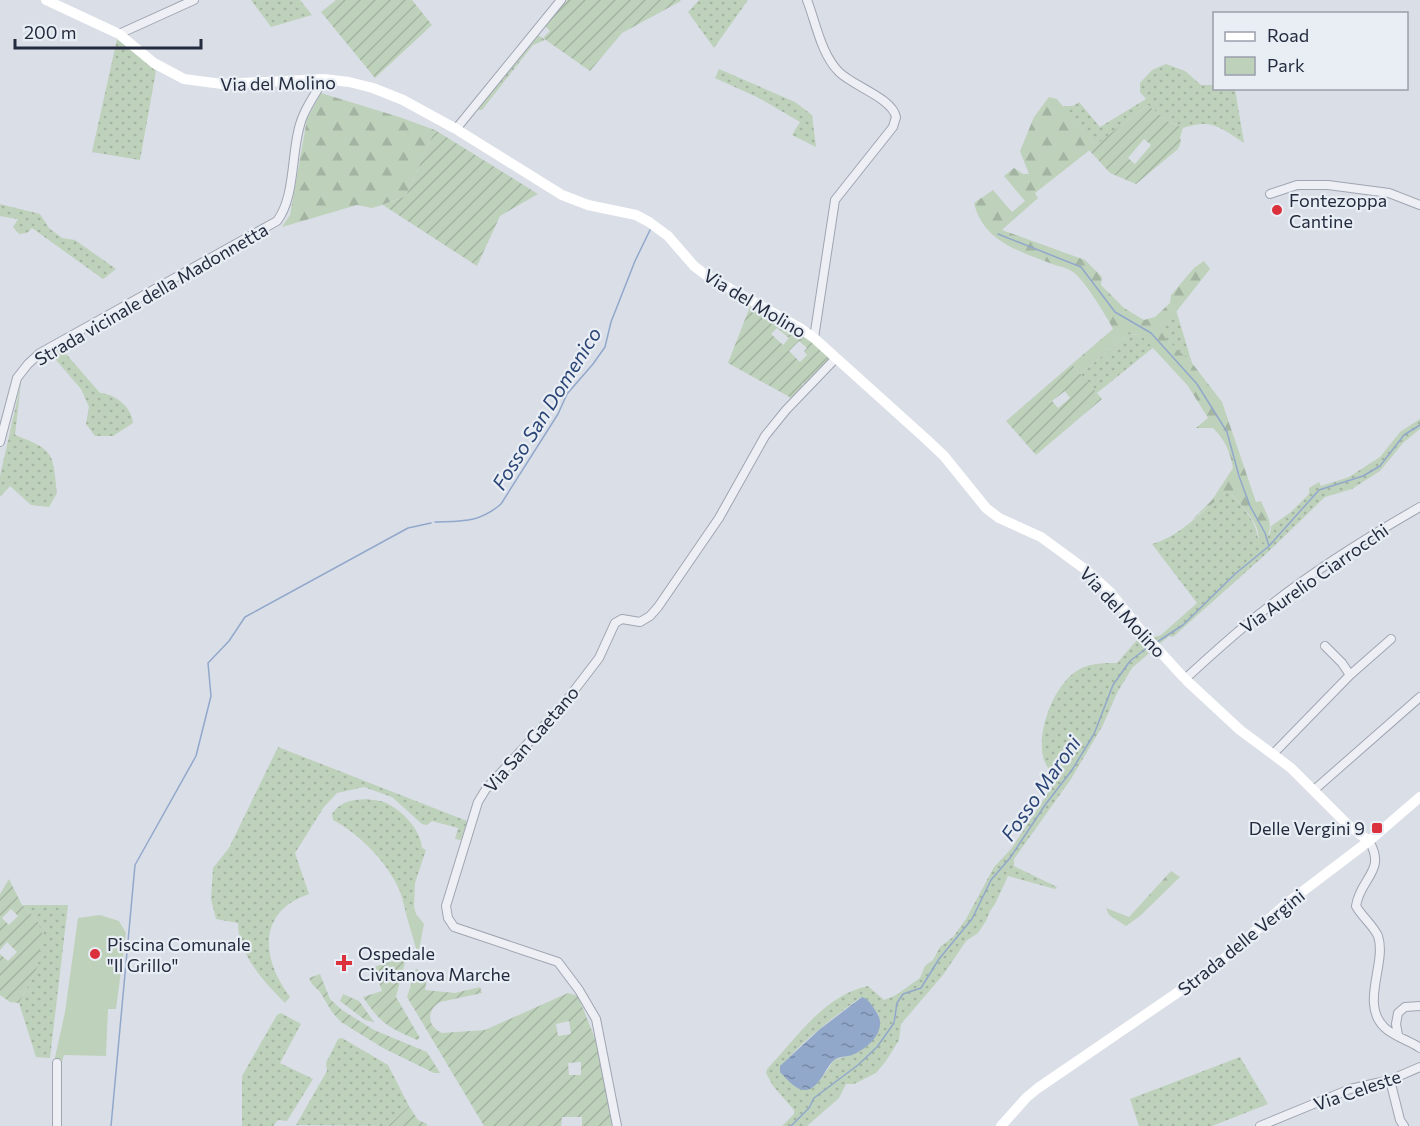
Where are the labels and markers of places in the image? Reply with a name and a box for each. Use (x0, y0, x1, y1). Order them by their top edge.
place label: Fontezoppa Cantine (1289, 189, 1387, 232)
marker: Fontezoppa Cantine (1270, 203, 1284, 217)
place label: Delle Vergini 9 (1249, 817, 1365, 839)
marker: Delle Vergini 9 (1370, 821, 1384, 835)
place label: Piscina Comunale "Il Grillo" (107, 933, 250, 976)
place label: Ospedale Civitanova Marche (358, 942, 510, 985)
marker: Piscina Comunale "Il Grillo" (88, 947, 102, 961)
marker: Ospedale Civitanova Marche (335, 954, 353, 972)

